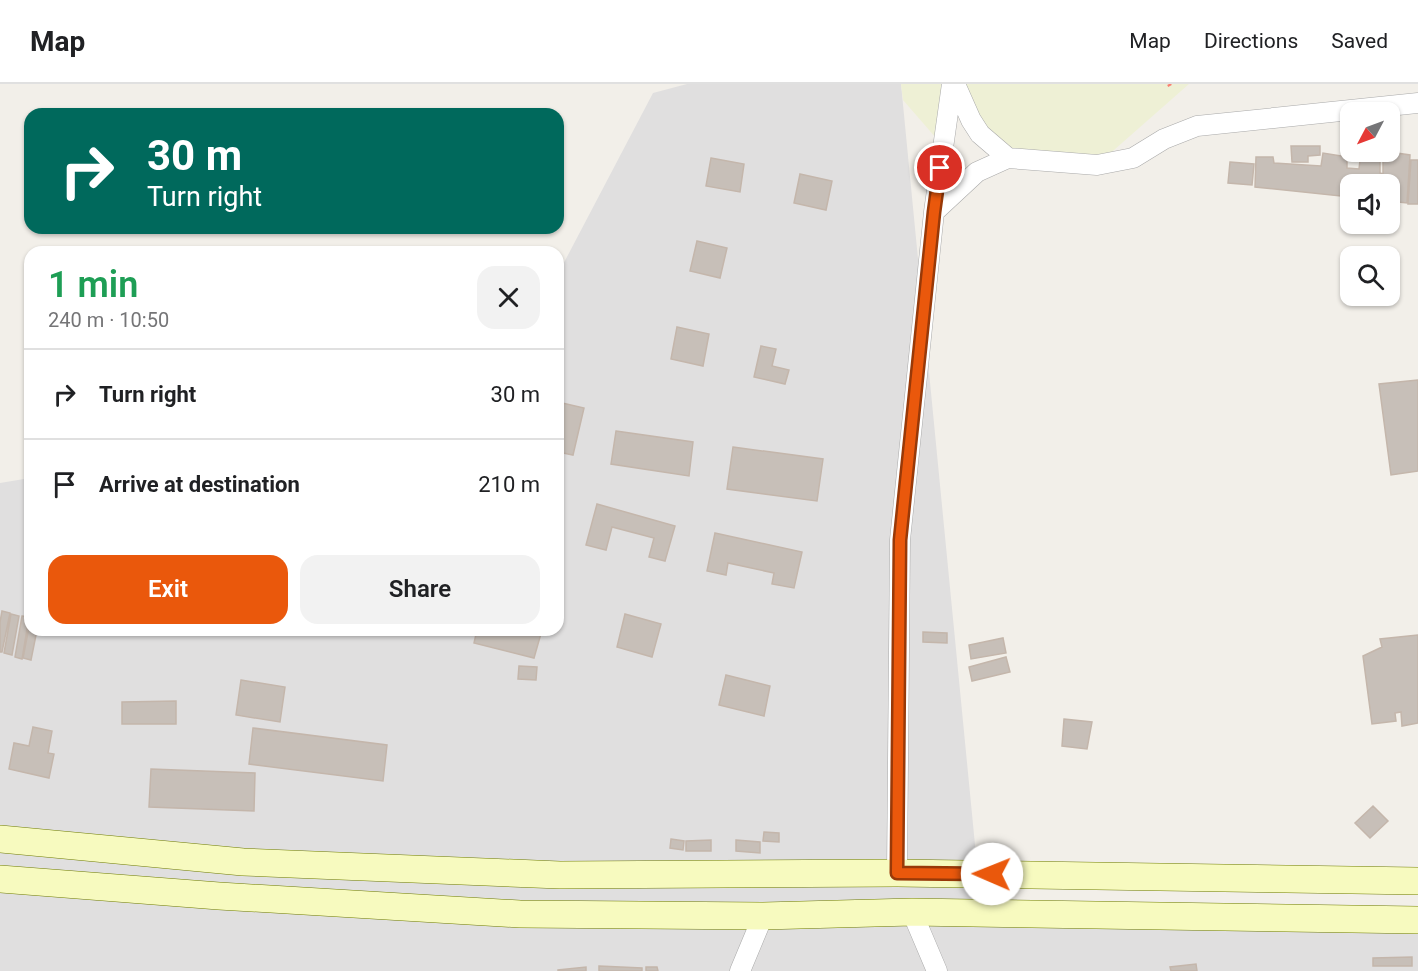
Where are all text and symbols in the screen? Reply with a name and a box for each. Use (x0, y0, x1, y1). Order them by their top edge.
text: Map (30, 25, 85, 58)
text: Map (1129, 29, 1171, 53)
text: Directions (1204, 29, 1298, 53)
text: Saved (1331, 29, 1388, 53)
north arrow (1340, 102, 1400, 162)
map controls (1340, 102, 1400, 306)
text: 30 m (147, 131, 242, 180)
icon: right (48, 132, 126, 210)
pin (914, 142, 965, 193)
icon: arrive (923, 151, 956, 184)
button: sound (1340, 174, 1400, 234)
text: Turn right (147, 181, 262, 213)
button: search (1340, 246, 1400, 306)
text: 1 min (48, 264, 138, 306)
button: close (477, 266, 540, 329)
text: 240 m · 10:50 (48, 308, 169, 332)
icon: right (48, 378, 81, 411)
text: Turn right (99, 382, 196, 407)
text: 30 m (491, 382, 540, 407)
icon: arrive (48, 468, 81, 501)
text: Arrive at destination (99, 472, 300, 497)
text: 210 m (478, 472, 540, 497)
button: Exit (48, 555, 288, 624)
button: Share (300, 555, 540, 624)
position arrow (960, 842, 1024, 906)

